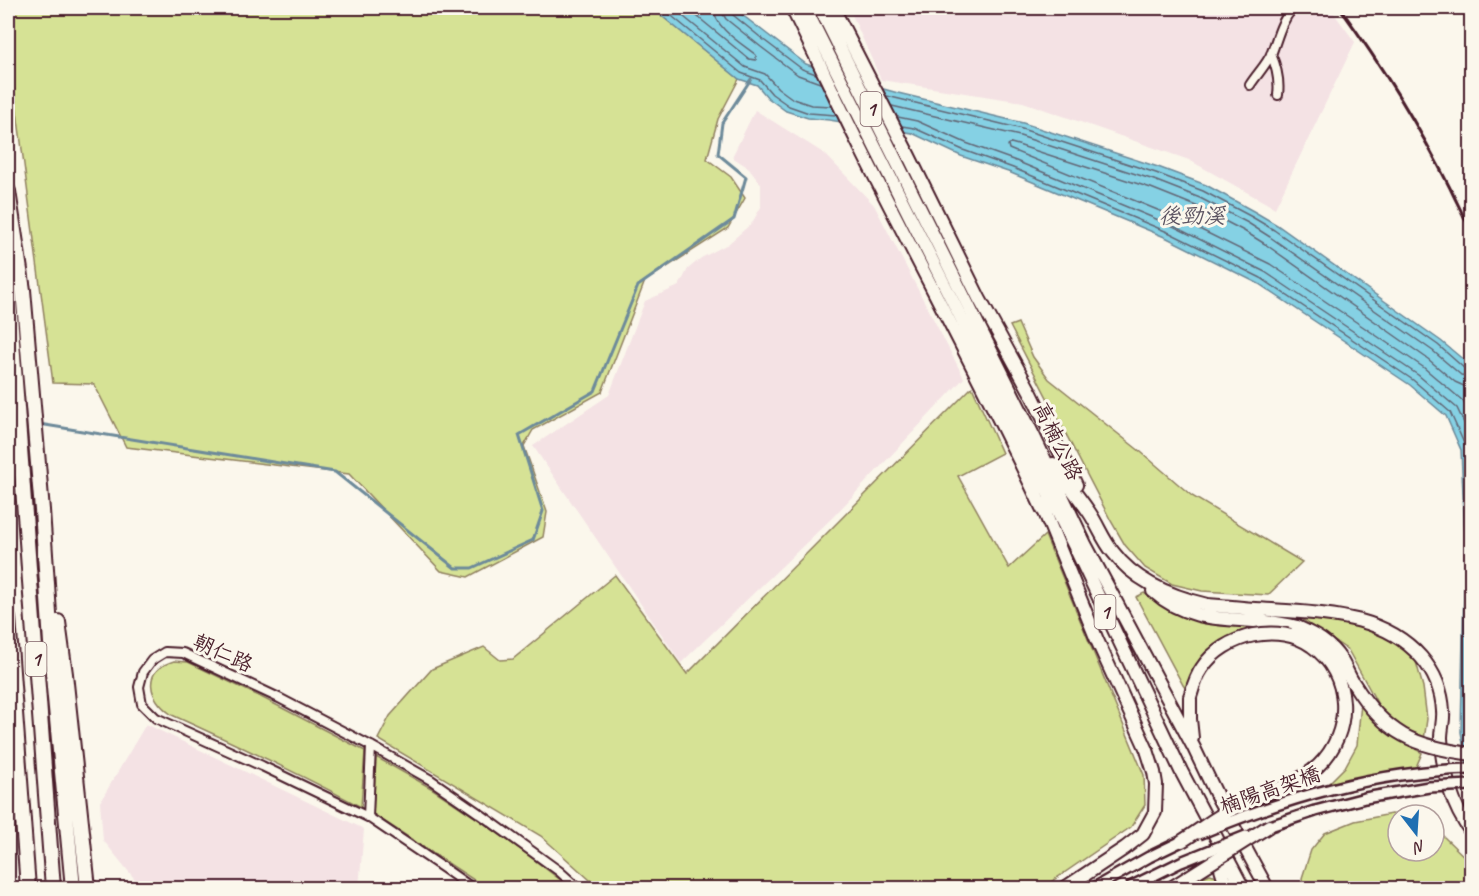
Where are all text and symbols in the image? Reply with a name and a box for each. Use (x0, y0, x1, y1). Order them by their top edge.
road number: 1 (860, 92, 882, 126)
water label: 後勁溪 (1159, 202, 1226, 230)
street label: 高楠公路 (1028, 398, 1088, 484)
road number: 1 (1094, 595, 1116, 629)
street label: 朝仁路 (189, 628, 257, 678)
road number: 1 (26, 642, 46, 676)
street label: 楠陽高架橋 (1216, 761, 1324, 819)
north arrow (1386, 803, 1446, 863)
text: N (1409, 835, 1428, 858)

